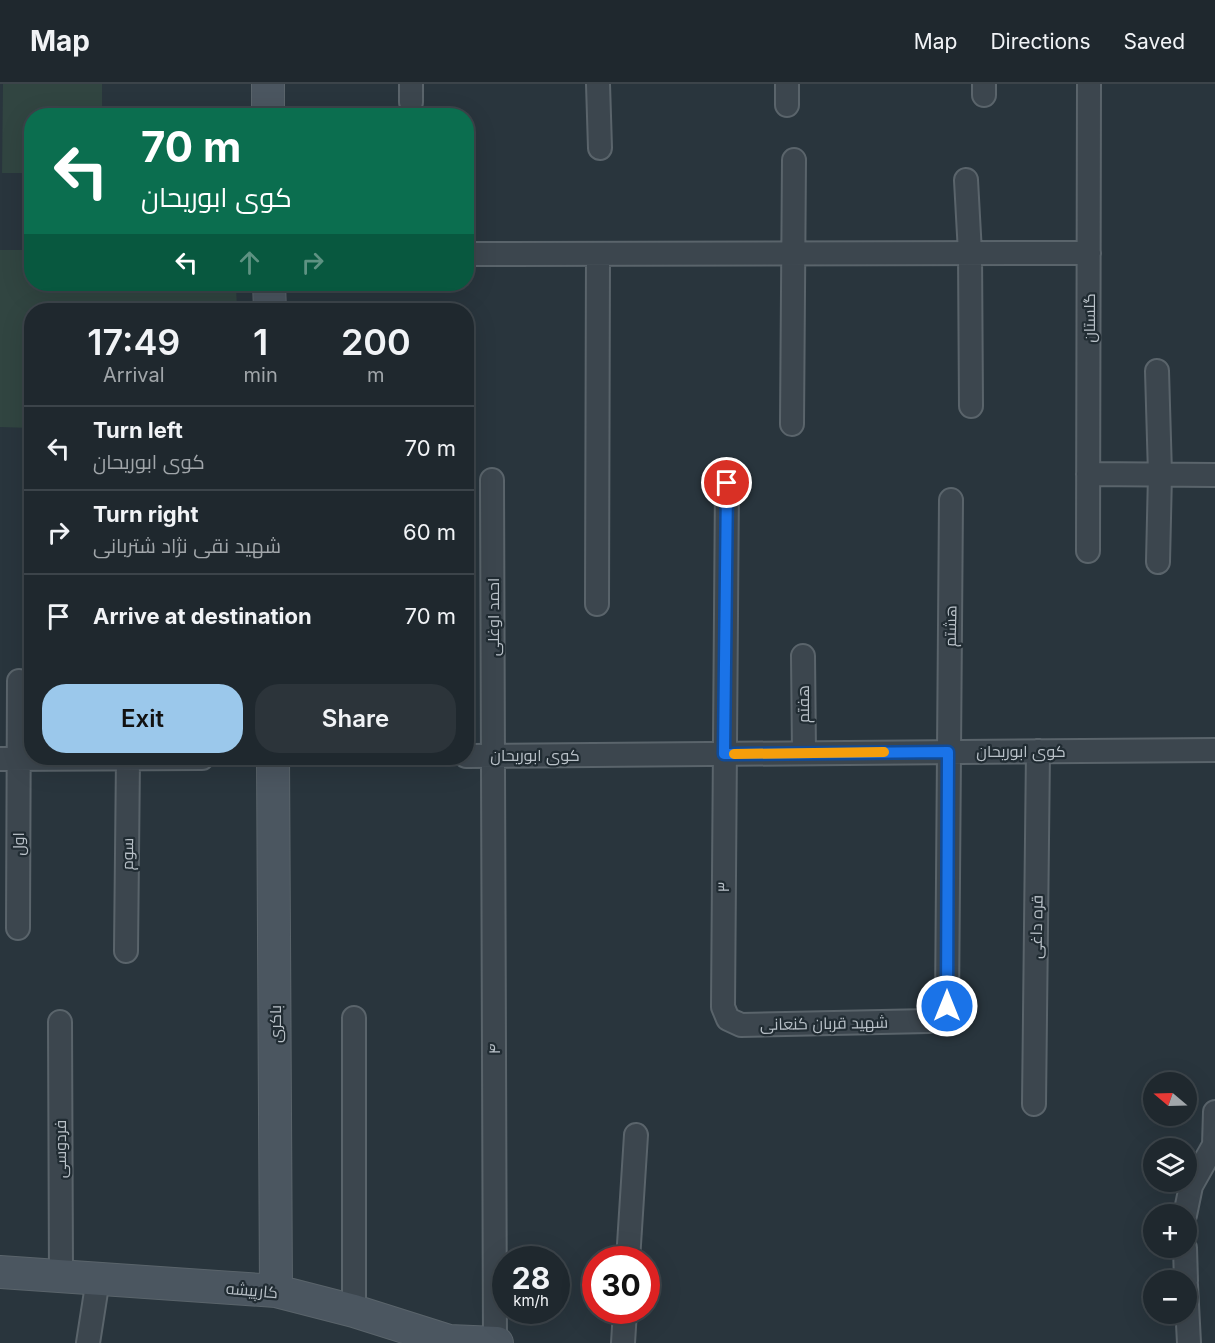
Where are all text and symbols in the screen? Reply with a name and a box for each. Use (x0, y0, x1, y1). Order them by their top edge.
text: Map (30, 24, 90, 58)
text: Map (914, 29, 957, 54)
text: Directions (990, 29, 1091, 54)
text: Saved (1124, 29, 1185, 54)
text: 70 m (141, 121, 241, 172)
icon: left (42, 132, 120, 210)
text: کوی ابوریحان (141, 181, 292, 214)
icon: left (170, 246, 203, 279)
icon: ahead (233, 246, 266, 279)
icon: right (296, 246, 329, 279)
street label: گلستان (1079, 293, 1100, 343)
text: 17:49 (87, 320, 180, 364)
text: 1 (253, 320, 268, 364)
text: 200 (341, 320, 411, 364)
text: Arrival (103, 363, 165, 387)
text: min (244, 363, 278, 387)
text: m (367, 363, 385, 387)
text: Turn left (93, 417, 183, 443)
icon: left (42, 432, 75, 465)
text: 70 m (405, 435, 456, 461)
text: کوی ابوریحان (93, 450, 205, 474)
pin (701, 457, 752, 508)
icon: arrive (710, 466, 743, 499)
text: Turn right (93, 501, 199, 527)
icon: right (42, 516, 75, 549)
text: 60 m (403, 519, 456, 545)
text: شهید نقی نژاد شتربانی (93, 534, 281, 558)
street label: احمد اوغلی (483, 578, 504, 656)
icon: arrive (42, 600, 75, 633)
text: Arrive at destination (93, 603, 312, 629)
text: 70 m (405, 603, 456, 629)
street label: هشتم (940, 605, 962, 647)
button: Exit (42, 684, 243, 753)
button: Share (255, 684, 456, 753)
street label: هفتم (793, 685, 815, 723)
street label: کوی ابوریحان (976, 741, 1066, 762)
street label: کوی ابوریحان (490, 745, 580, 766)
street label: اول (8, 832, 29, 856)
street label: سوم (117, 838, 139, 870)
street label: ۳ (713, 882, 733, 892)
street label: قره داغی (1025, 895, 1048, 959)
position arrow (915, 974, 979, 1038)
street label: باکری (265, 1005, 286, 1043)
street label: شهید قربان کنعانی (760, 1012, 888, 1035)
street label: ۴ (484, 1044, 504, 1054)
north arrow (1143, 1072, 1197, 1126)
map controls (1143, 1072, 1197, 1324)
street label: فردوسی (50, 1120, 71, 1178)
button: layers (1143, 1138, 1197, 1192)
button: + (1143, 1204, 1197, 1258)
speed limit sign: 30 (582, 1246, 660, 1324)
text: 28 (512, 1260, 550, 1296)
button: − (1143, 1270, 1197, 1324)
street label: کارپیشه (225, 1278, 279, 1304)
text: km/h (513, 1291, 549, 1310)

